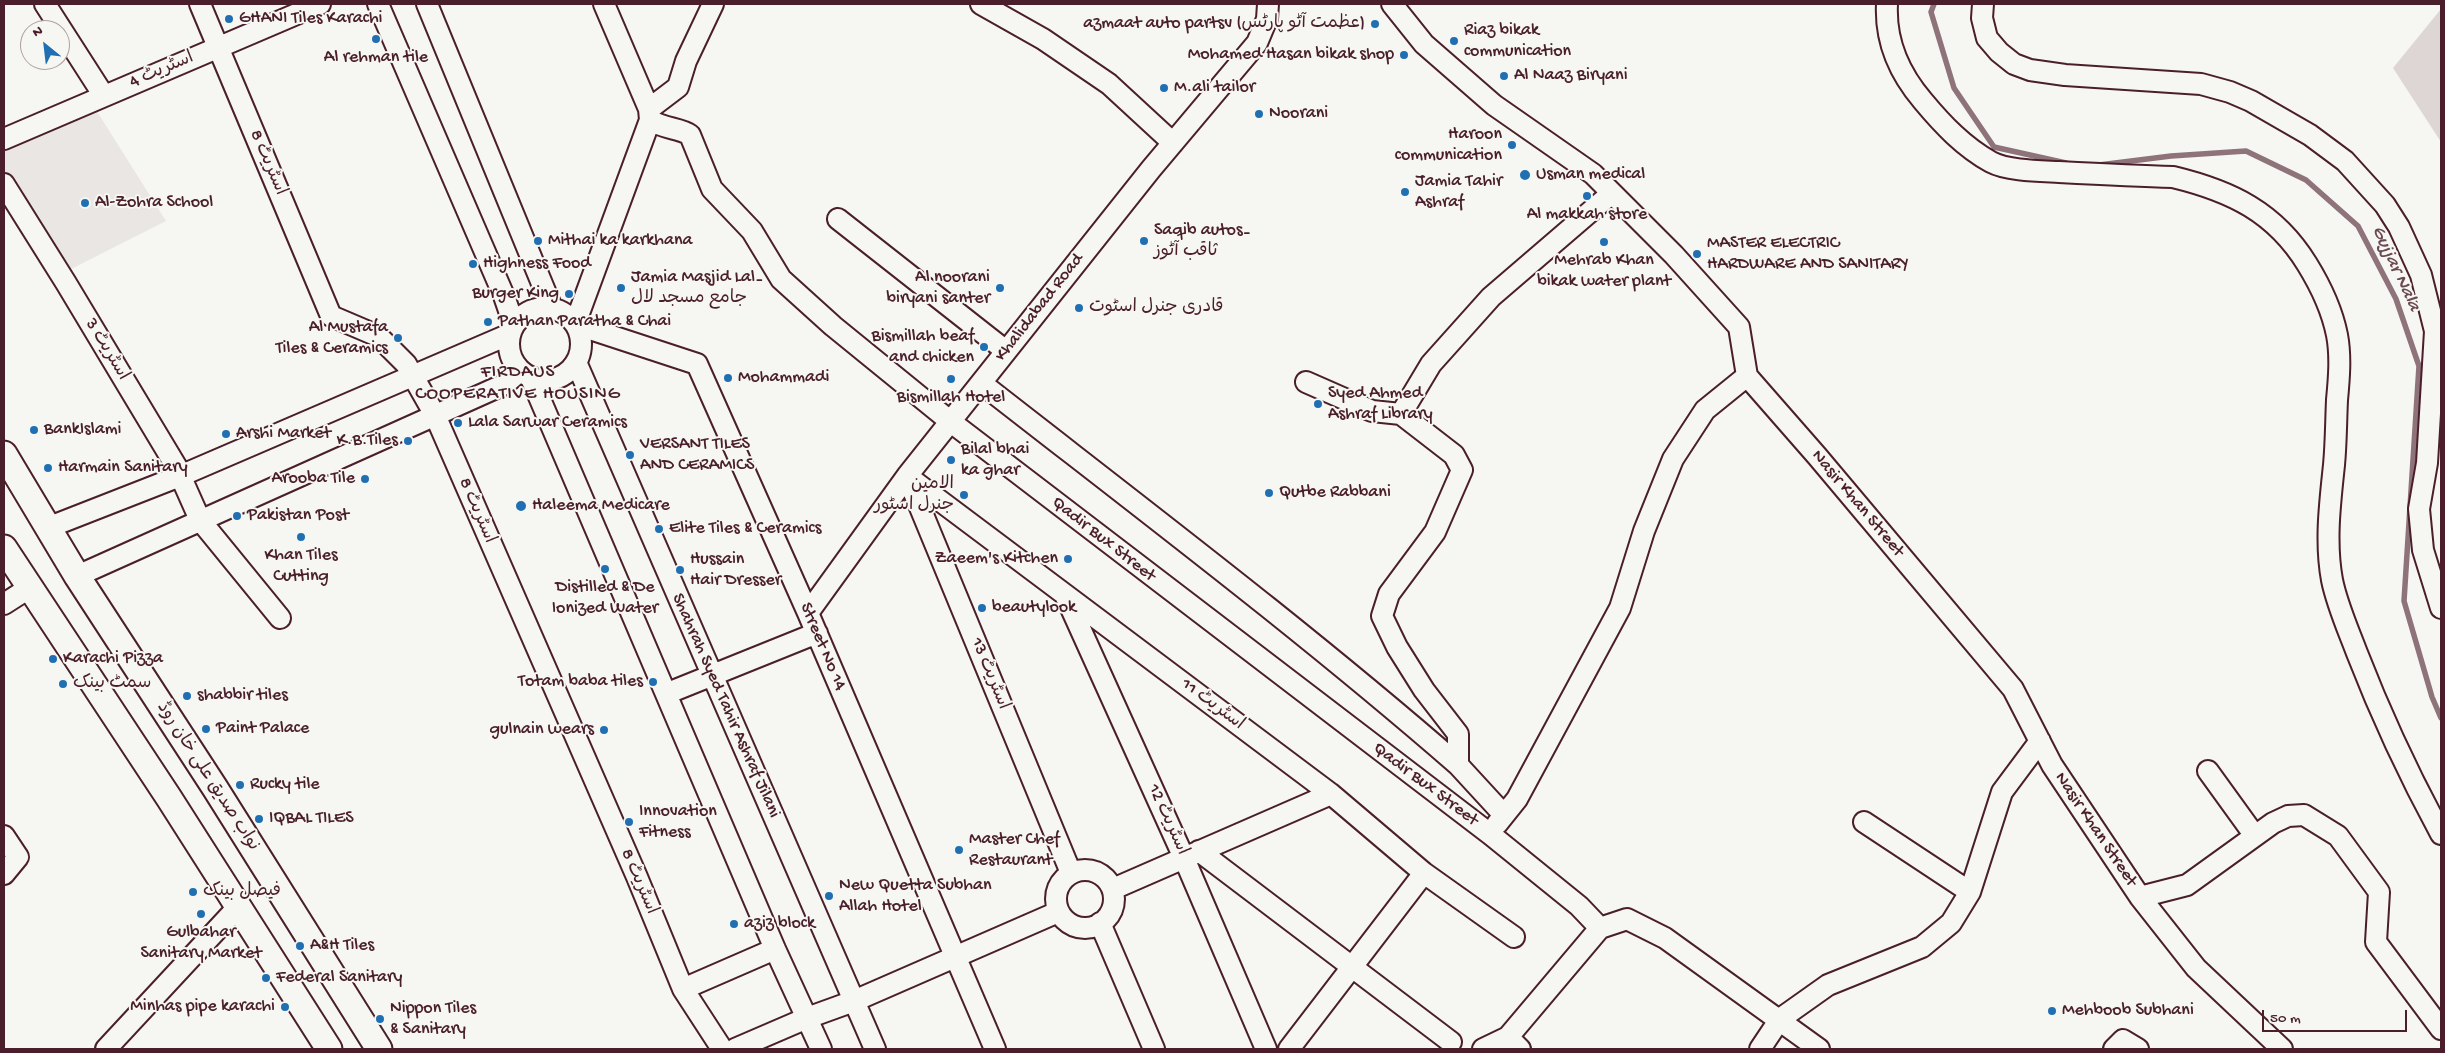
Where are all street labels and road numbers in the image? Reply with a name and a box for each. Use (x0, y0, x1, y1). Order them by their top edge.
street label: اسٹریٹ 4 (127, 48, 197, 94)
street label: اسٹریٹ 8 (244, 127, 290, 199)
street label: Khalidabad Road (991, 250, 1089, 366)
street label: اسٹریٹ 3 (79, 315, 133, 385)
street label: Nasir Khan Street (1806, 446, 1908, 562)
street label: اسٹریٹ 8 (453, 475, 499, 547)
street label: Qadir Bux Street (1046, 493, 1160, 587)
street label: Shahrah Syed Tahir Ashraf Jilani (666, 590, 784, 822)
street label: Street No 14 (794, 600, 850, 694)
street label: اسٹریٹ 13 (965, 635, 1013, 713)
street label: اسٹریٹ 11 (1176, 674, 1248, 736)
street label: نواب صدیق علی خان روڈ (151, 698, 263, 856)
street label: Qadir Bux Street (1368, 738, 1482, 832)
street label: Nasir Khan Street (2049, 769, 2141, 891)
street label: اسٹریٹ 12 (1142, 781, 1192, 859)
street label: اسٹریٹ 8 (615, 846, 661, 918)

